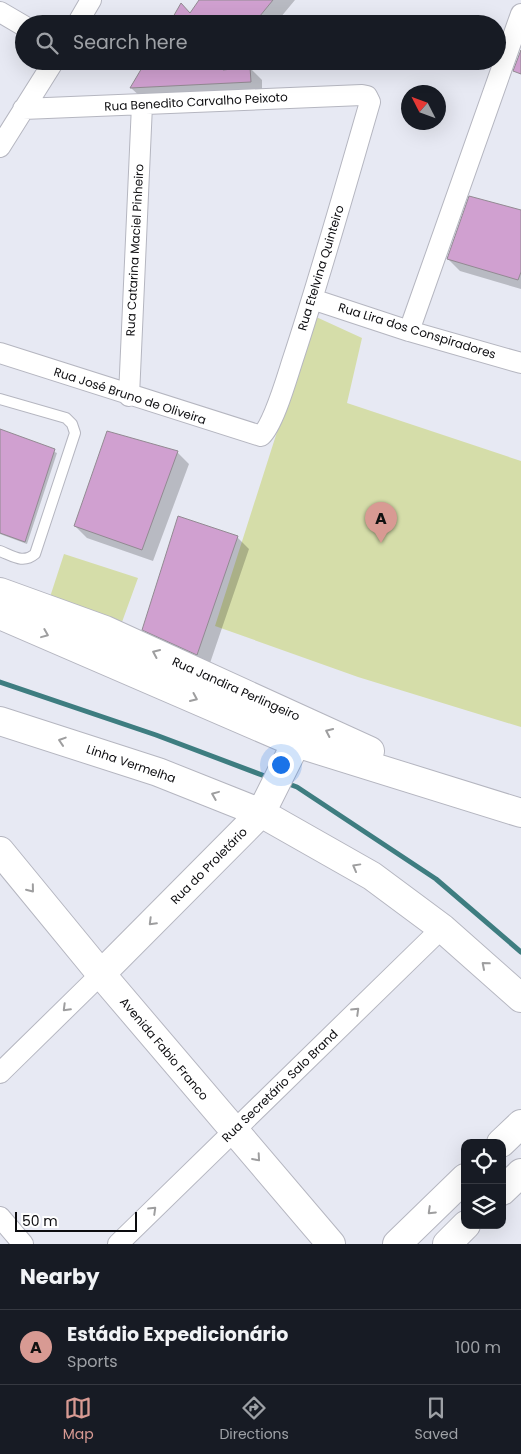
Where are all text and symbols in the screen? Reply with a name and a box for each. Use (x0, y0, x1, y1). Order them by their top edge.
search box (15, 15, 506, 70)
icon: search (33, 29, 61, 57)
text: Search here (73, 29, 187, 56)
north arrow (401, 85, 446, 130)
street label: Rua Benedito Carvalho Peixoto (104, 88, 288, 115)
street label: Rua Catarina Maciel Pinheiro (121, 163, 148, 337)
street label: Rua Etelvina Quinteiro (293, 203, 348, 333)
street label: Rua Lira dos Conspiradores (336, 298, 498, 363)
street label: Rua José Bruno de Oliveira (52, 363, 208, 428)
pin: A (365, 502, 397, 543)
one-way arrow (40, 628, 49, 638)
one-way arrow (152, 648, 161, 659)
street label: Rua Jandira Perlingeiro (170, 653, 303, 725)
one-way arrow (189, 692, 198, 703)
one-way arrow (325, 728, 334, 738)
one-way arrow (59, 737, 67, 747)
street label: Linha Vermelha (84, 740, 178, 787)
your location (268, 752, 294, 778)
one-way arrow (212, 791, 220, 801)
street label: Rua do Proletário (166, 823, 251, 908)
one-way arrow (352, 863, 361, 873)
one-way arrow (25, 883, 34, 892)
one-way arrow (149, 917, 158, 926)
one-way arrow (481, 962, 490, 971)
street label: Avenida Fabio Franco (116, 994, 213, 1104)
one-way arrow (63, 1002, 72, 1011)
one-way arrow (351, 1008, 360, 1017)
street label: Rua Secretário Salo Brand (218, 1026, 341, 1146)
map controls (461, 1139, 506, 1229)
button: locate (461, 1139, 506, 1184)
one-way arrow (251, 1152, 260, 1161)
button: layers (461, 1184, 506, 1229)
one-way arrow (428, 1205, 437, 1214)
one-way arrow (147, 1207, 156, 1216)
scale bar (15, 1209, 138, 1232)
text: 50 m (22, 1211, 58, 1231)
text: Nearby (20, 1262, 100, 1291)
text: Estádio Expedicionário (67, 1321, 288, 1348)
text: A (30, 1336, 42, 1359)
text: 100 m (455, 1336, 501, 1359)
text: Sports (67, 1350, 118, 1373)
tab: Map (63, 1394, 94, 1445)
tab: Directions (219, 1394, 289, 1445)
tab: Saved (414, 1394, 458, 1445)

